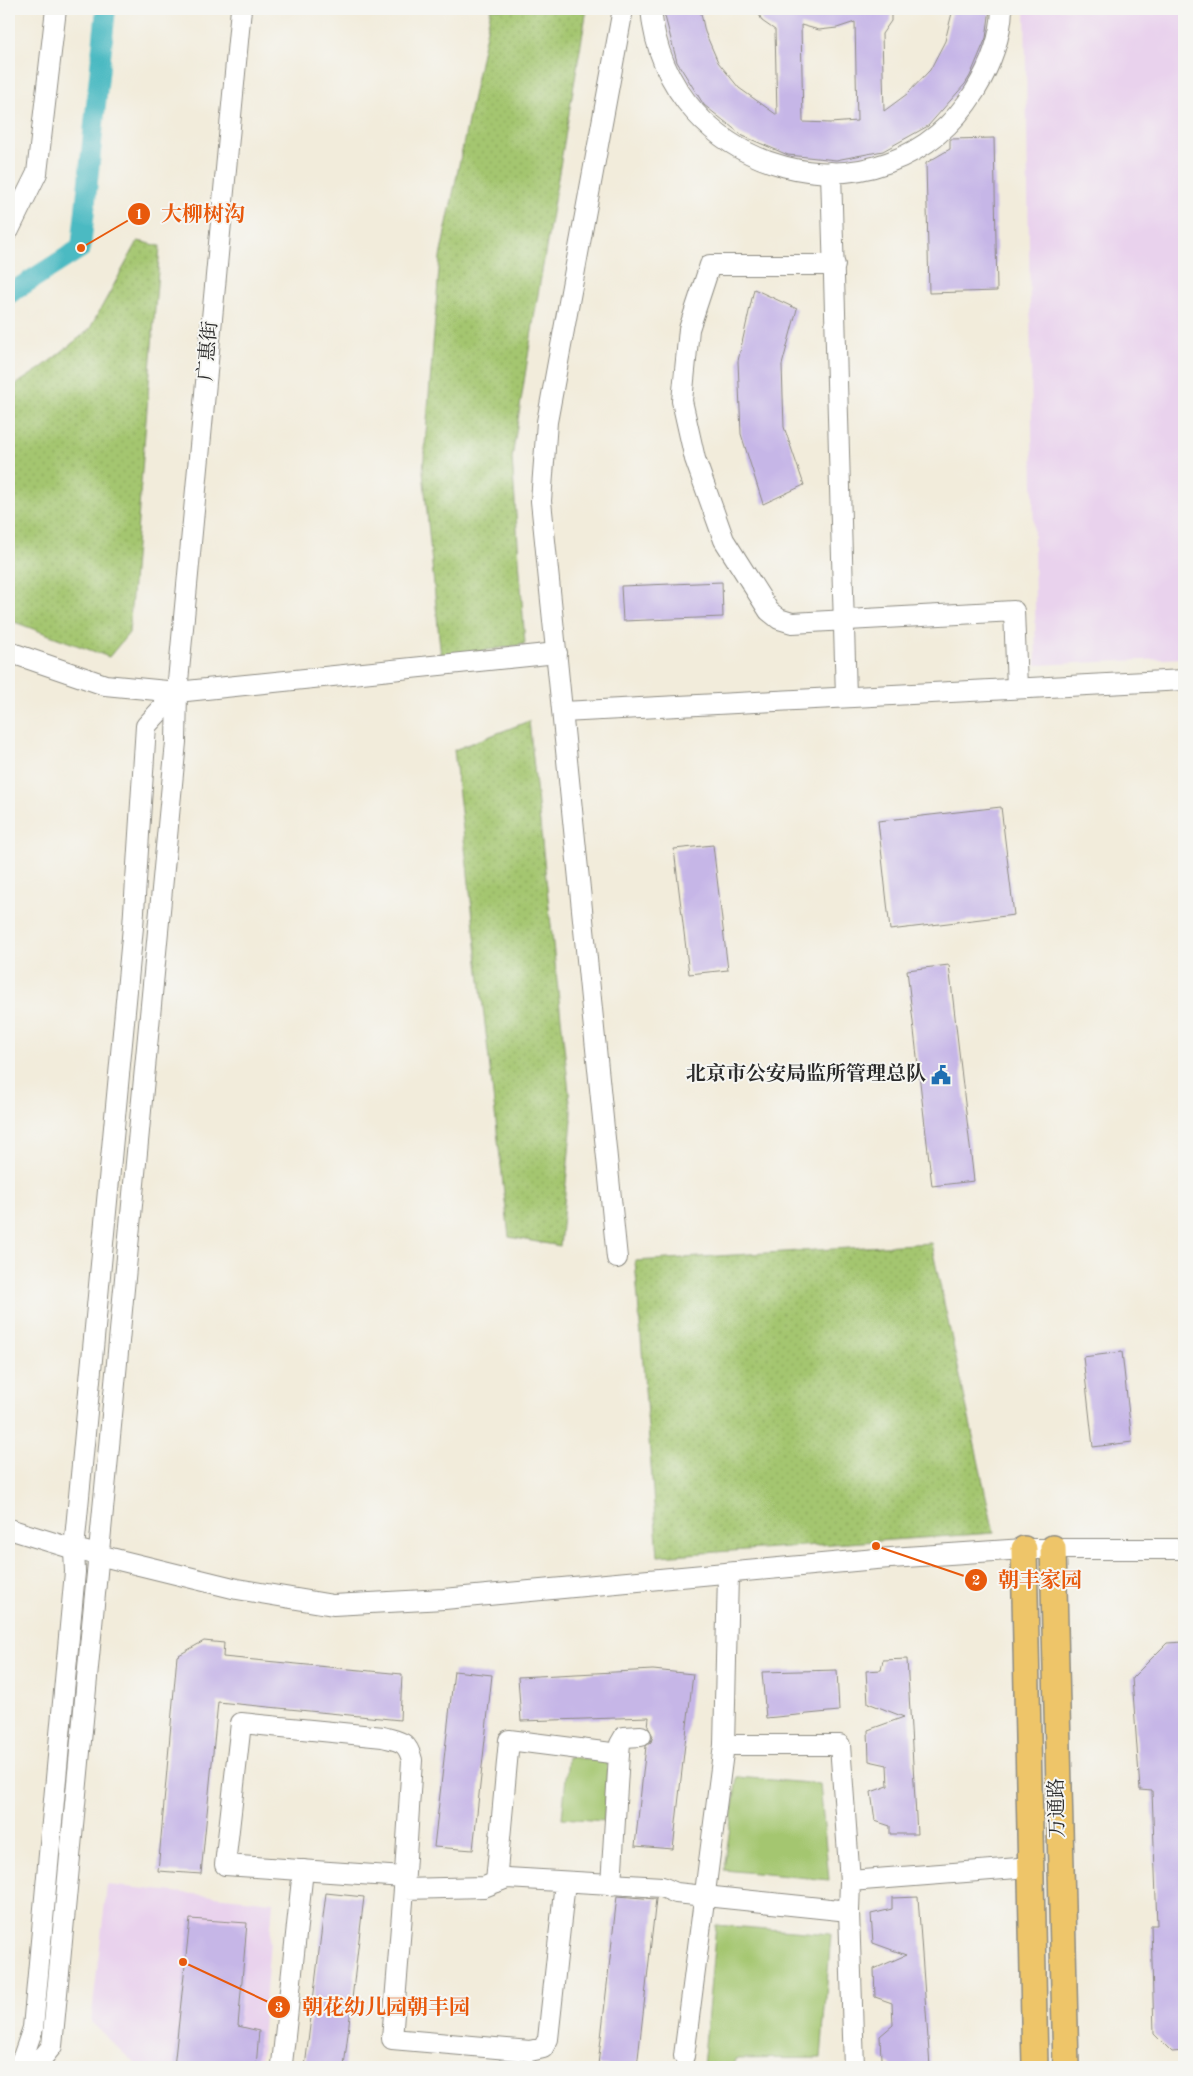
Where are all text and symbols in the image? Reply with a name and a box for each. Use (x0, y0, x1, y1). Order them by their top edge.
callout: 大柳树沟 (126, 196, 255, 232)
text: 大柳树沟 (161, 202, 245, 226)
text: 1 (135, 208, 143, 223)
street label: 广惠街 (194, 320, 222, 382)
place label: 北京市公安局监所管理总队 (686, 1062, 926, 1085)
public building icon: 北京市公安局监所管理总队 (930, 1064, 952, 1086)
callout: 朝丰家园 (963, 1562, 1092, 1598)
text: 朝丰家园 (998, 1568, 1082, 1592)
text: 2 (972, 1574, 980, 1589)
street label: 万通路 (1045, 1778, 1069, 1838)
callout: 朝花幼儿园朝丰园 (267, 1989, 480, 2025)
text: 朝花幼儿园朝丰园 (302, 1996, 470, 2019)
text: 3 (275, 2001, 283, 2016)

